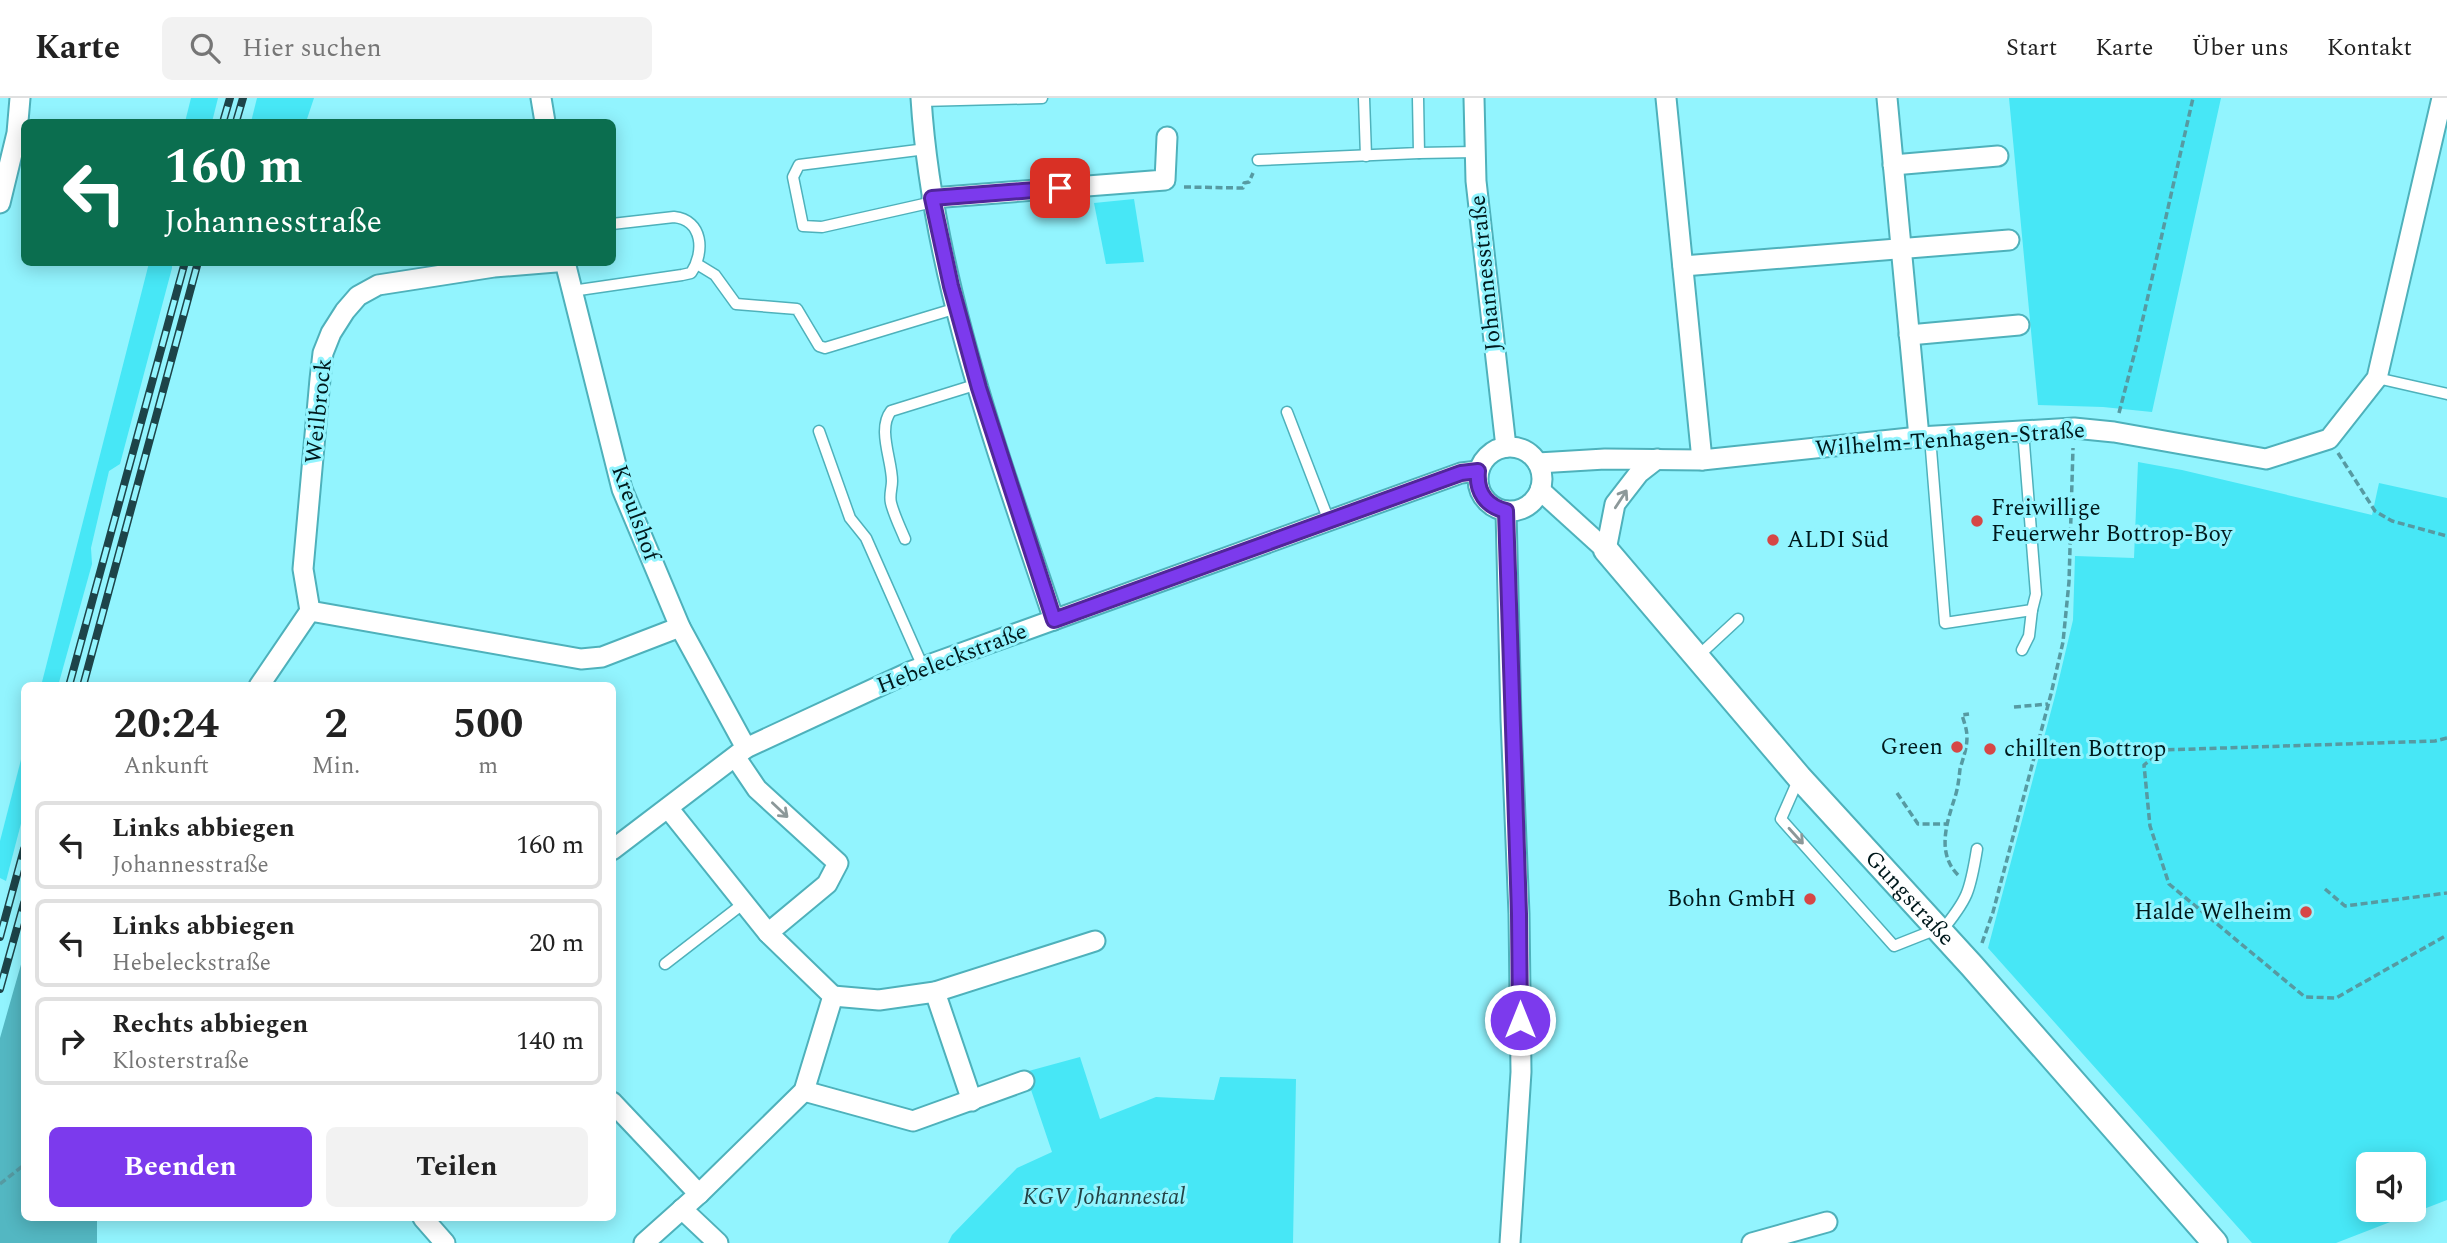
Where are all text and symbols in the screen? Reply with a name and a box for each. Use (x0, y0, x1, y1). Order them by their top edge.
search box (162, 17, 652, 80)
text: Karte (35, 23, 120, 73)
text: Hier suchen (242, 28, 382, 68)
icon: search (186, 29, 224, 67)
text: Start (2006, 30, 2057, 66)
text: Karte (2095, 30, 2153, 66)
text: Über uns (2191, 30, 2289, 66)
text: Kontakt (2327, 30, 2412, 66)
text: 160 m (164, 130, 303, 205)
icon: left (49, 147, 140, 238)
pin (1030, 158, 1090, 218)
icon: arrive (1041, 169, 1079, 207)
street label: Johannesstraße (1460, 193, 1512, 353)
text: Johannesstraße (164, 198, 382, 247)
street label: Weilbrock (296, 356, 342, 465)
street label: Wilhelm-Tenhagen-Straße (1814, 413, 2086, 467)
street label: Kreulshof (601, 460, 669, 568)
one-way arrow (1613, 490, 1628, 509)
place label: Freiwillige Feuerwehr Bottrop-Boy (1991, 491, 2233, 552)
marker: Freiwillige Feuerwehr Bottrop-Boy (1969, 513, 1985, 529)
place label: ALDI Süd (1787, 523, 1889, 558)
marker: ALDI Süd (1765, 532, 1781, 548)
street label: Hebeleckstraße (872, 614, 1032, 704)
text: 20:24 (114, 693, 219, 756)
text: 2 (324, 693, 348, 756)
text: 500 (453, 693, 523, 756)
place label: Green (1881, 730, 1943, 765)
place label: chillten Bottrop (2004, 732, 2166, 767)
marker: Green (1949, 739, 1965, 755)
marker: chillten Bottrop (1982, 741, 1998, 757)
text: Ankunft (124, 749, 209, 784)
text: Min. (312, 749, 360, 784)
text: m (478, 749, 498, 784)
one-way arrow (771, 801, 788, 818)
text: Links abbiegen (112, 808, 295, 848)
text: 160 m (516, 825, 584, 865)
icon: left (53, 826, 91, 864)
one-way arrow (1788, 827, 1804, 845)
street label: Gungstraße (1856, 842, 1963, 954)
text: Johannesstraße (112, 848, 269, 883)
place label: Bohn GmbH (1667, 882, 1796, 917)
marker: Bohn GmbH (1802, 891, 1818, 907)
place label: Halde Welheim (2134, 895, 2292, 930)
marker: Halde Welheim (2298, 904, 2314, 920)
text: Links abbiegen (112, 906, 295, 946)
text: 20 m (529, 923, 584, 963)
icon: left (53, 924, 91, 962)
text: Hebeleckstraße (112, 946, 271, 981)
position arrow (1483, 983, 1557, 1057)
text: Rechts abbiegen (112, 1004, 308, 1044)
text: 140 m (516, 1021, 584, 1061)
icon: right (53, 1022, 91, 1060)
text: Klosterstraße (112, 1044, 249, 1079)
button: Beenden (49, 1127, 312, 1207)
button: Teilen (326, 1127, 588, 1207)
map controls (2356, 1152, 2426, 1222)
button: sound (2356, 1152, 2426, 1222)
park label: KGV Johannestal (1023, 1180, 1185, 1215)

